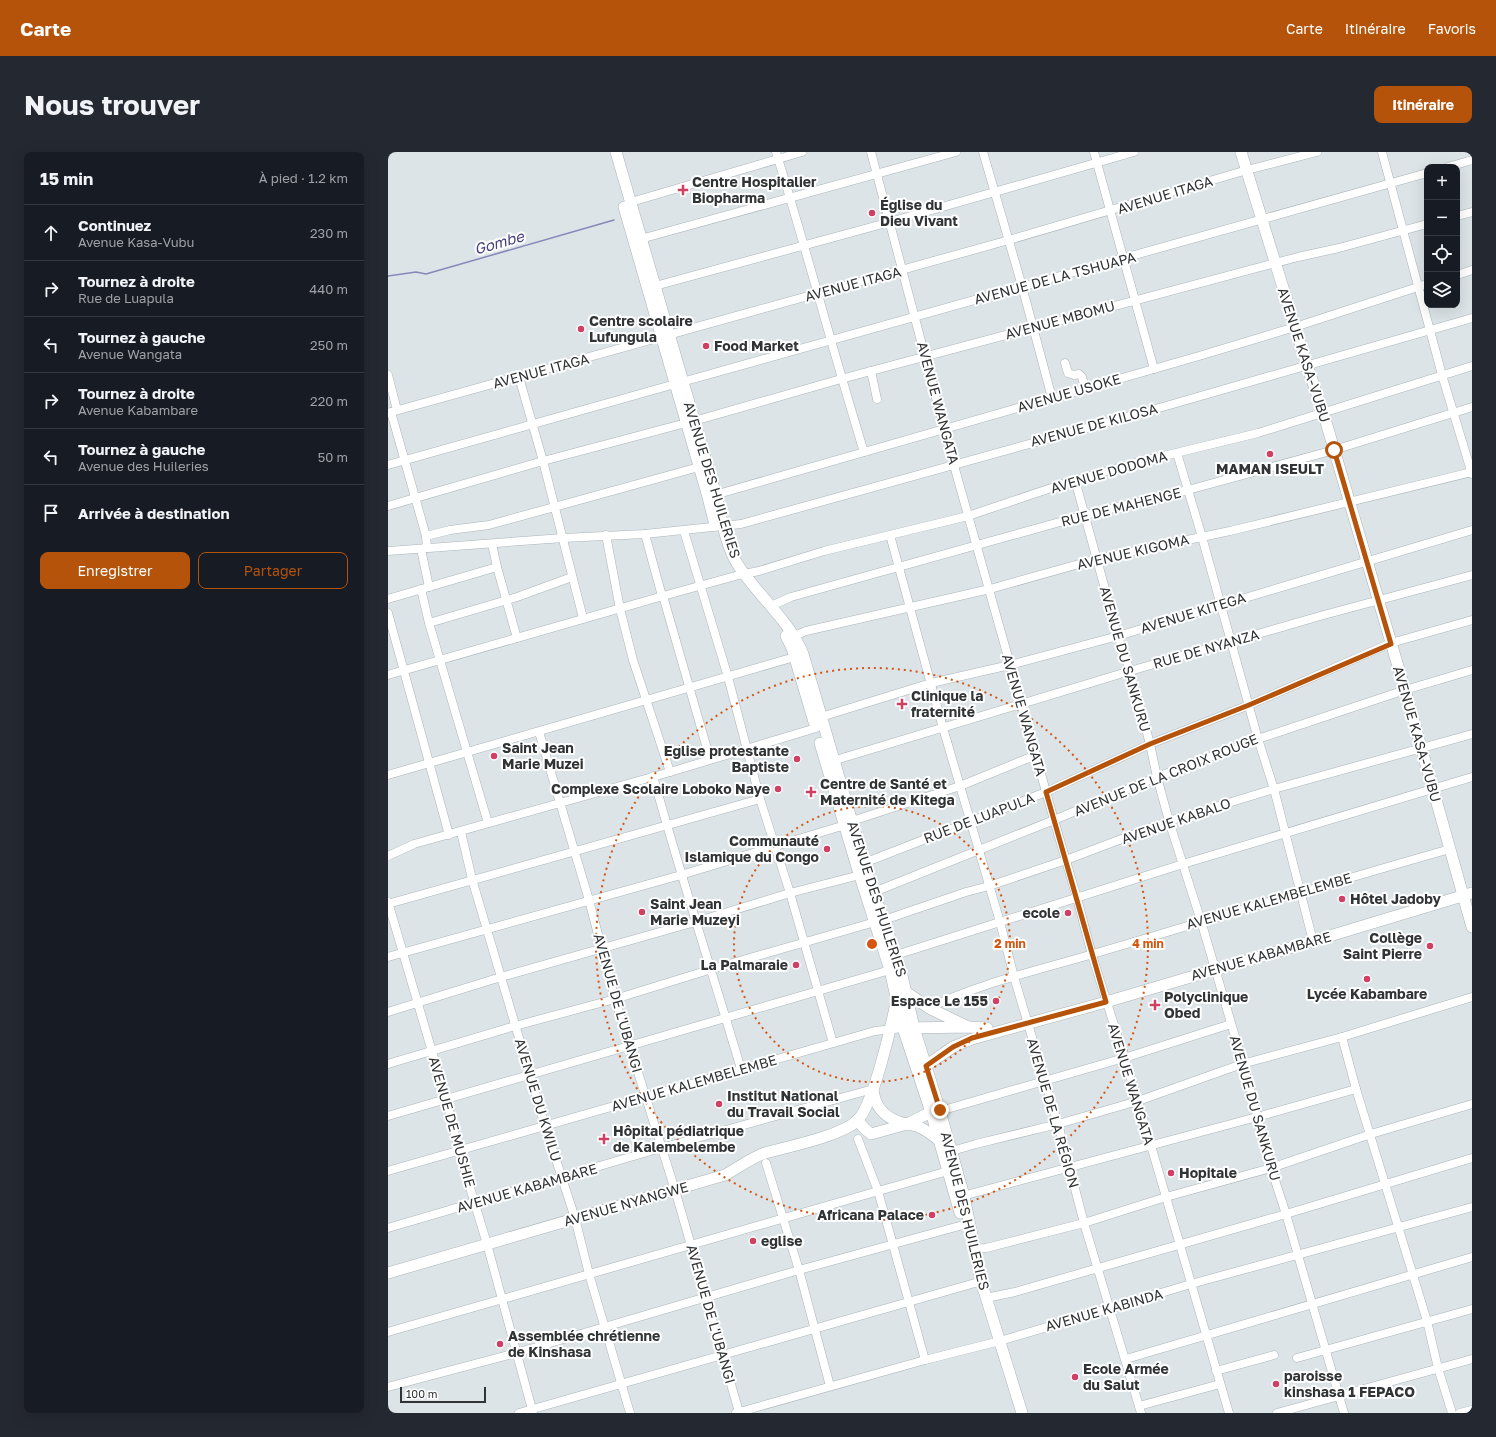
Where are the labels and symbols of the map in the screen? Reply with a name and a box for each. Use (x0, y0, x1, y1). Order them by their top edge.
street label: AVENUE ITAGA (1115, 172, 1215, 217)
place label: Centre Hospitalier Biopharma (692, 173, 817, 206)
marker: Centre Hospitalier Biopharma (677, 184, 689, 196)
place label: Église du Dieu Vivant (880, 196, 958, 229)
marker: Église du Dieu Vivant (867, 208, 877, 218)
water label: Gombe (472, 226, 527, 258)
street label: AVENUE DE LA TSHUAPA (972, 248, 1138, 307)
street label: AVENUE ITAGA (803, 262, 903, 305)
street label: AVENUE KASA-VUBU (1275, 285, 1334, 424)
street label: AVENUE MBOMU (1003, 297, 1117, 342)
place label: Centre scolaire Lufungula (589, 312, 693, 345)
marker: Centre scolaire Lufungula (576, 324, 586, 334)
place label: Food Market (714, 337, 799, 354)
street label: AVENUE WANGATA (914, 340, 963, 467)
marker: Food Market (701, 341, 711, 351)
street label: AVENUE ITAGA (491, 349, 591, 392)
street label: AVENUE USOKE (1015, 370, 1122, 415)
street label: AVENUE DES HUILERIES (681, 399, 744, 560)
street label: AVENUE DE KILOSA (1028, 399, 1160, 450)
route start (1325, 441, 1343, 459)
street label: AVENUE DODOMA (1049, 447, 1170, 496)
marker: MAMAN ISEULT (1265, 449, 1275, 459)
place label: MAMAN ISEULT (1216, 460, 1324, 477)
street label: RUE DE MAHENGE (1059, 483, 1183, 530)
street label: AVENUE KIGOMA (1075, 530, 1191, 573)
street label: AVENUE DU SANKURU (1097, 584, 1154, 734)
street label: AVENUE KITEGA (1138, 588, 1248, 637)
street label: RUE DE NYANZA (1151, 625, 1261, 672)
street label: AVENUE WANGATA (999, 652, 1050, 779)
street label: AVENUE KASA-VUBU (1390, 664, 1445, 804)
place label: Clinique la fraternité (911, 687, 983, 720)
marker: Clinique la fraternité (896, 698, 908, 710)
street label: AVENUE DE LA CROIX ROUGE (1071, 730, 1260, 819)
place label: Saint Jean Marie Muzei (502, 739, 584, 772)
place label: Eglise protestante Baptiste (664, 742, 789, 775)
marker: Saint Jean Marie Muzei (489, 751, 499, 761)
marker: Eglise protestante Baptiste (792, 754, 802, 764)
place label: Centre de Santé et Maternité de Kitega (820, 775, 955, 808)
place label: Complexe Scolaire Loboko Naye (551, 780, 770, 797)
marker: Complexe Scolaire Loboko Naye (773, 784, 783, 794)
marker: Centre de Santé et Maternité de Kitega (805, 786, 817, 798)
street label: RUE DE LUAPULA (921, 788, 1037, 847)
street label: AVENUE KABALO (1119, 794, 1233, 847)
street label: AVENUE DES HUILERIES (844, 819, 911, 979)
place label: Communauté Islamique du Congo (685, 832, 819, 865)
marker: Communauté Islamique du Congo (822, 844, 832, 854)
street label: AVENUE KALEMBELEMBE (1184, 869, 1354, 932)
place label: Hôtel Jadoby (1350, 890, 1441, 907)
marker: Hôtel Jadoby (1337, 894, 1347, 904)
place label: Saint Jean Marie Muzeyi (650, 895, 740, 928)
place label: ecole (1022, 904, 1060, 921)
marker: Saint Jean Marie Muzeyi (637, 907, 647, 917)
marker: ecole (1063, 908, 1073, 918)
street label: AVENUE KABAMBARE (1189, 927, 1333, 984)
place label: Collège Saint Pierre (1343, 929, 1422, 962)
street label: AVENUE DE L'UBANGI (590, 931, 647, 1074)
text: 2 min (994, 936, 1026, 951)
text: 4 min (1132, 936, 1164, 951)
centre of rings (865, 937, 879, 951)
marker: Collège Saint Pierre (1425, 941, 1435, 951)
place label: La Palmaraie (700, 956, 788, 973)
marker: La Palmaraie (791, 960, 801, 970)
marker: Lycée Kabambare (1362, 974, 1372, 984)
place label: Lycée Kabambare (1307, 985, 1427, 1002)
place label: Polyclinique Obed (1164, 988, 1248, 1021)
place label: Espace Le 155 (891, 992, 988, 1009)
marker: Espace Le 155 (991, 996, 1001, 1006)
marker: Polyclinique Obed (1149, 999, 1161, 1011)
street label: AVENUE WANGATA (1105, 1021, 1158, 1147)
street label: AVENUE DU SANKURU (1227, 1033, 1284, 1183)
street label: AVENUE DU KWILU (512, 1036, 565, 1163)
street label: AVENUE DE LA RÉGION (1024, 1036, 1083, 1190)
street label: AVENUE KALEMBELEMBE (609, 1051, 779, 1114)
street label: AVENUE DE MUSHIE (426, 1054, 479, 1189)
place label: Institut National du Travail Social (727, 1087, 840, 1120)
marker: Institut National du Travail Social (714, 1099, 724, 1109)
route end (931, 1101, 949, 1119)
place label: Hôpital pédiatrique de Kalembelembe (613, 1122, 744, 1155)
street label: AVENUE DES HUILERIES (938, 1130, 993, 1292)
marker: Hôpital pédiatrique de Kalembelembe (598, 1133, 610, 1145)
street label: AVENUE KABAMBARE (455, 1159, 599, 1216)
place label: Hopitale (1179, 1164, 1237, 1181)
marker: Hopitale (1166, 1168, 1176, 1178)
street label: AVENUE NYANGWE (562, 1178, 690, 1229)
place label: Africana Palace (817, 1206, 924, 1223)
marker: Africana Palace (927, 1210, 937, 1220)
place label: eglise (761, 1232, 803, 1249)
marker: eglise (748, 1236, 758, 1246)
street label: AVENUE DE L'UBANGI (683, 1242, 740, 1385)
street label: AVENUE KABINDA (1043, 1284, 1165, 1334)
place label: Assemblée chrétienne de Kinshasa (508, 1327, 660, 1360)
marker: Assemblée chrétienne de Kinshasa (495, 1339, 505, 1349)
place label: Ecole Armée du Salut (1083, 1360, 1169, 1393)
place label: paroisse kinshasa 1 FEPACO (1284, 1367, 1415, 1400)
marker: Ecole Armée du Salut (1070, 1372, 1080, 1382)
marker: paroisse kinshasa 1 FEPACO (1271, 1379, 1281, 1389)
scale bar (400, 1385, 486, 1404)

